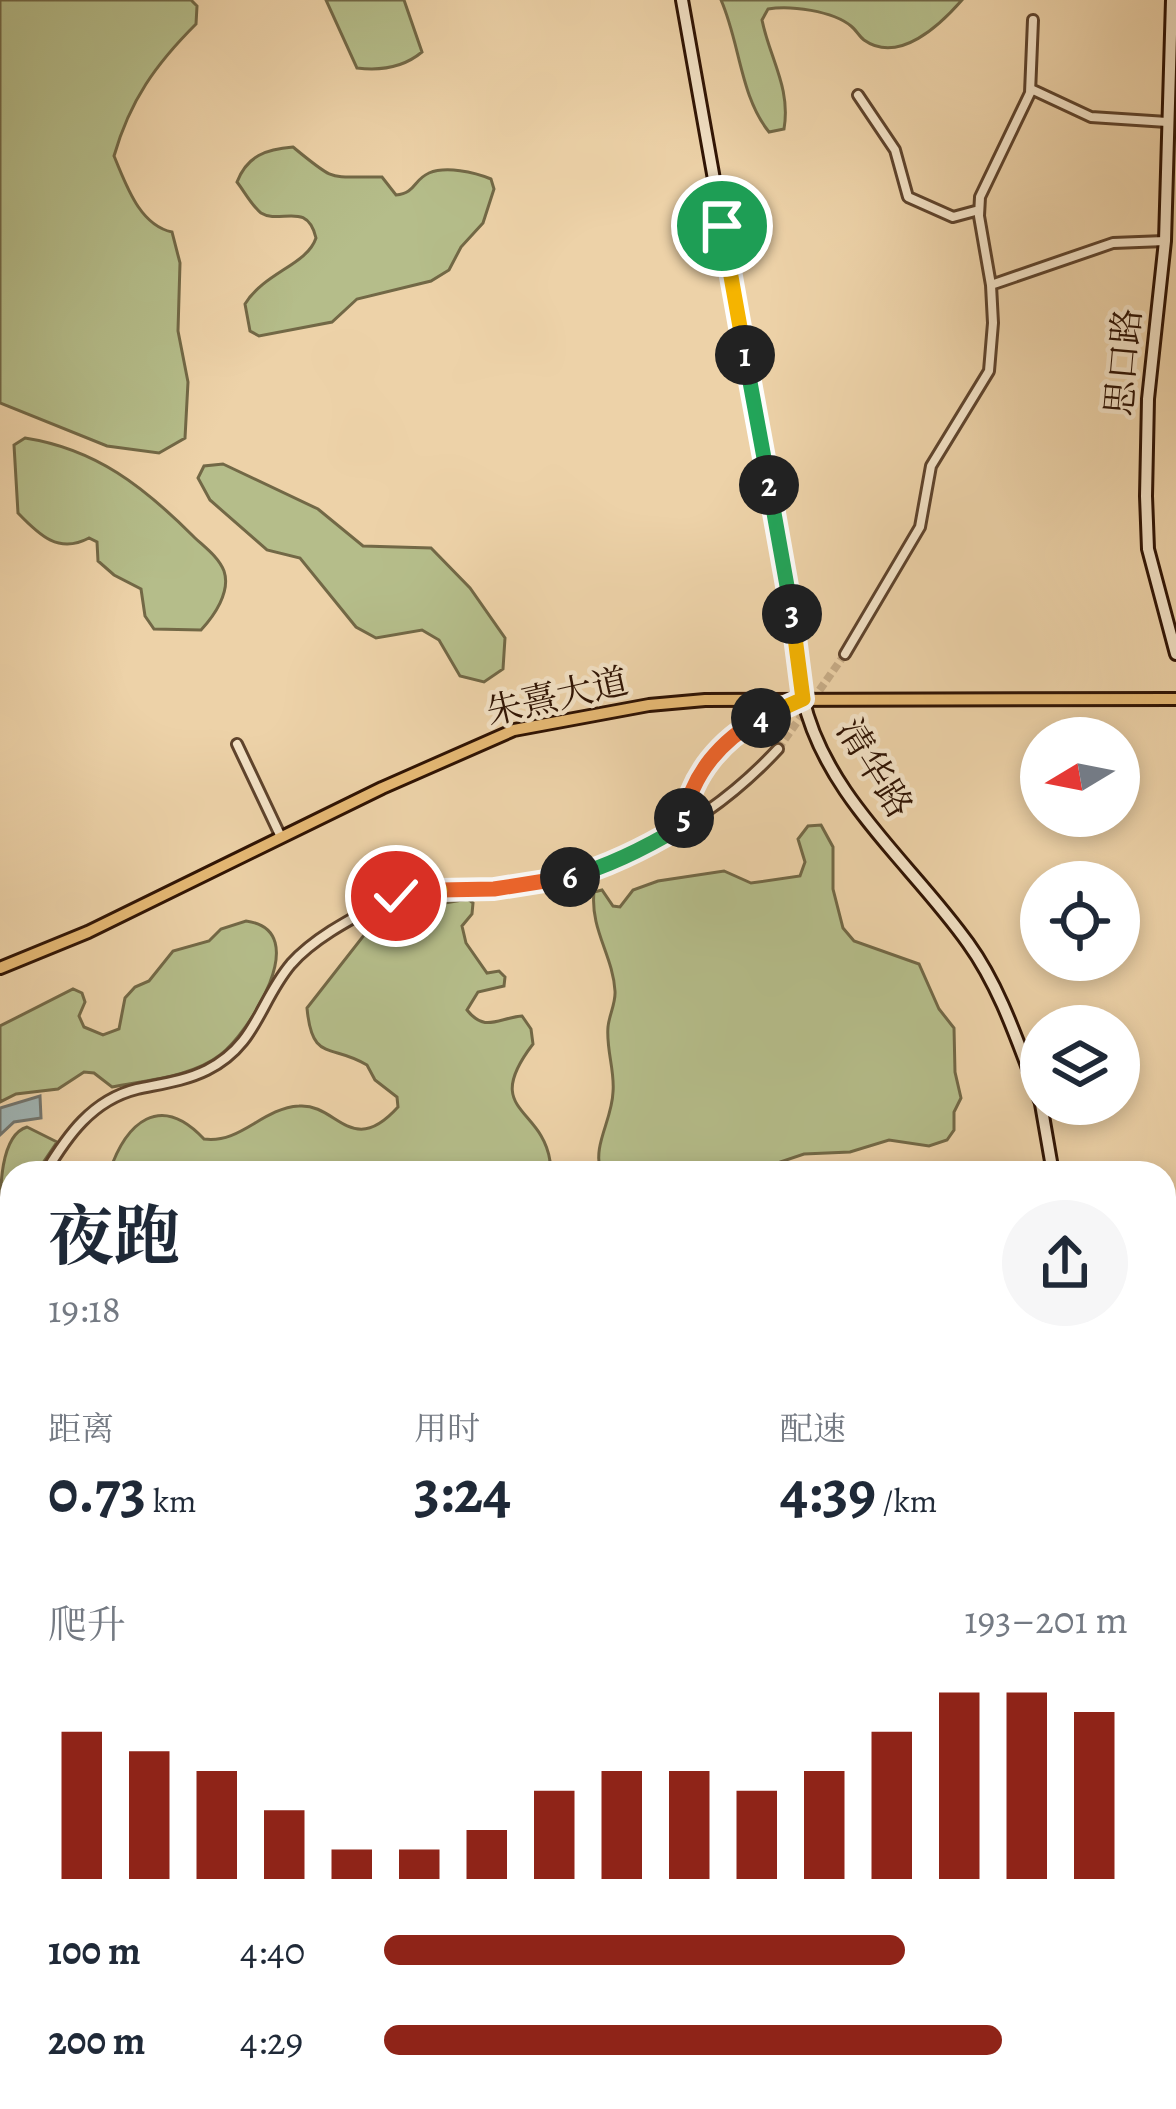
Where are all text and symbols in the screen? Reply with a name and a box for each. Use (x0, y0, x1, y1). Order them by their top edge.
pin (671, 175, 773, 277)
icon: arrive (689, 193, 755, 259)
street label: 思口路 (1094, 306, 1152, 418)
pin: 1 (715, 325, 775, 385)
text: 1 (739, 332, 751, 377)
pin: 2 (739, 455, 799, 515)
text: 2 (761, 462, 777, 507)
pin: 3 (762, 584, 822, 644)
text: 3 (785, 591, 799, 636)
street label: 朱熹大道 (481, 656, 633, 736)
pin: 4 (731, 688, 791, 748)
text: 4 (753, 695, 769, 740)
street label: 清华路 (826, 709, 924, 827)
north arrow (1020, 717, 1140, 837)
map controls (1020, 717, 1140, 1125)
pin: 5 (654, 788, 714, 848)
text: 5 (677, 795, 691, 840)
pin (345, 845, 447, 947)
pin: 6 (540, 847, 600, 907)
text: 6 (562, 854, 578, 899)
button: locate (1020, 861, 1140, 981)
icon: check (363, 863, 429, 929)
button: layers (1020, 1005, 1140, 1125)
text: 夜跑 (48, 1192, 180, 1282)
button: share (1002, 1200, 1128, 1326)
text: 19:18 (48, 1282, 121, 1335)
text: 距离 (48, 1406, 114, 1451)
text: 用时 (414, 1406, 480, 1451)
text: 配速 (780, 1406, 846, 1451)
text: 0.73 (48, 1451, 146, 1533)
text: 3:24 (414, 1451, 511, 1533)
text: 4:39 (780, 1451, 876, 1533)
text: km (146, 1478, 197, 1523)
text: /km (876, 1478, 937, 1523)
text: 193–201 m (964, 1593, 1128, 1646)
text: 爬升 (48, 1598, 126, 1651)
text: 100 m (48, 1924, 141, 1977)
text: 4:40 (240, 1924, 305, 1977)
text: 200 m (48, 2014, 146, 2067)
text: 4:29 (240, 2014, 303, 2067)

